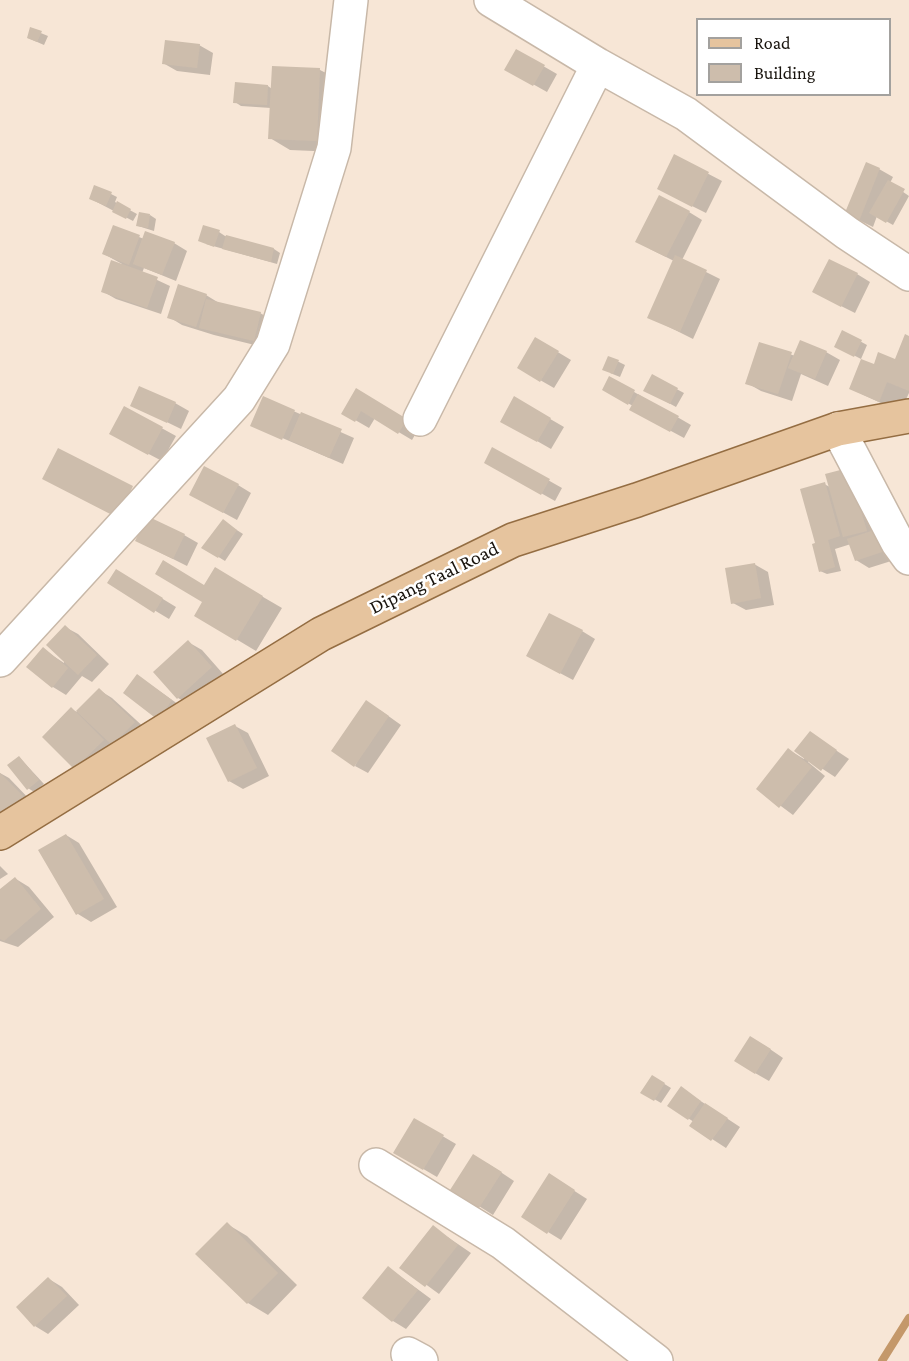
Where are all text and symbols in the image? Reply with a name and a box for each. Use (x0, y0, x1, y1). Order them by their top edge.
legend (696, 18, 891, 96)
text: Road (754, 33, 791, 53)
text: Building (754, 63, 815, 83)
street label: Dipang Taal Road (365, 536, 503, 620)

